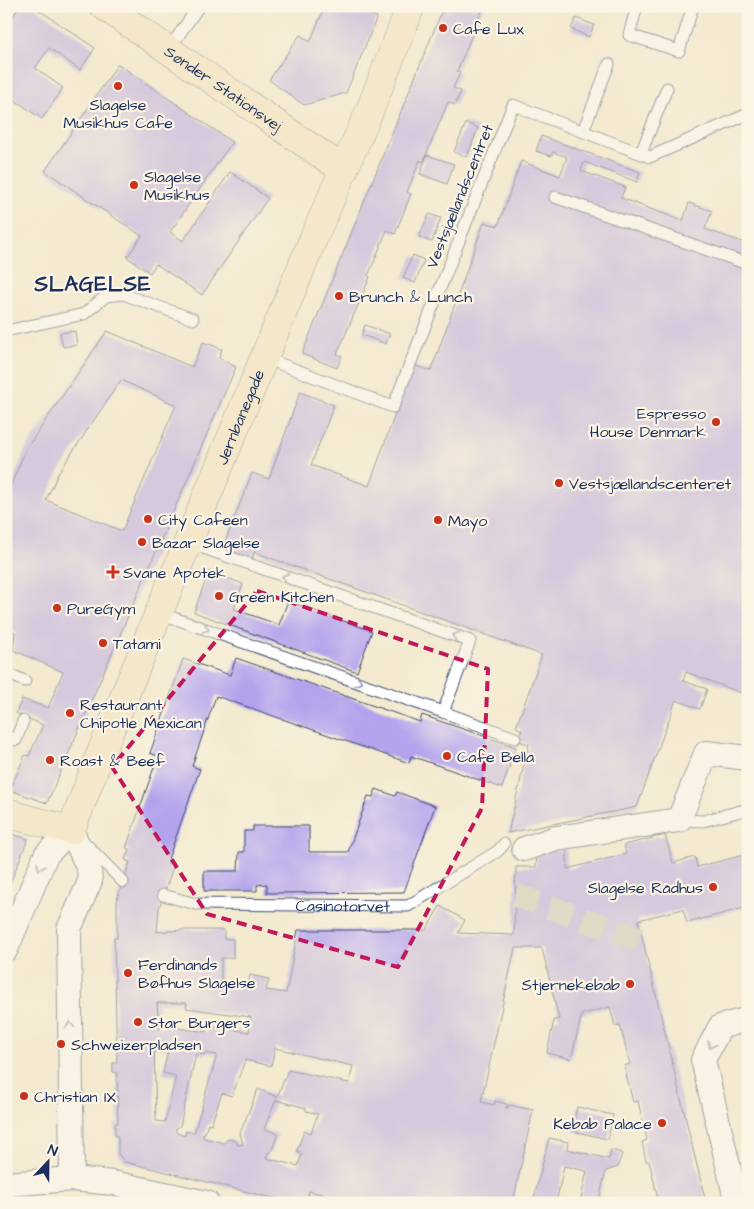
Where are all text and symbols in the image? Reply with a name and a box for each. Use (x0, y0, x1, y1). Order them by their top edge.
place label: Cafe Lux (453, 18, 524, 40)
marker: Cafe Lux (437, 22, 449, 34)
street label: Sønder Stationsvej (160, 41, 286, 137)
marker: Slagelse Musikhus Cafe (112, 80, 124, 92)
place label: Slagelse Musikhus Cafe (63, 94, 173, 134)
street label: Vestsjællandscentret (421, 121, 499, 272)
place label: Slagelse Musikhus (144, 166, 210, 206)
marker: Slagelse Musikhus (128, 179, 140, 191)
district label: SLAGELSE (34, 270, 151, 299)
place label: Brunch & Lunch (349, 286, 472, 308)
marker: Brunch & Lunch (333, 290, 345, 302)
street label: Jernbanegade (211, 366, 270, 468)
place label: Espresso House Denmark (590, 403, 706, 443)
marker: Espresso House Denmark (710, 416, 722, 428)
place label: Vestsjællandscenteret (569, 473, 732, 495)
marker: Vestsjællandscenteret (553, 477, 565, 489)
place label: City Cafeen (158, 509, 248, 532)
place label: Mayo (448, 510, 487, 533)
marker: City Cafeen (142, 513, 154, 525)
marker: Mayo (432, 514, 444, 526)
place label: Bazar Slagelse (152, 532, 260, 555)
marker: Bazar Slagelse (136, 536, 148, 548)
place label: Svane Apotek (123, 562, 226, 584)
marker: Svane Apotek (107, 566, 119, 578)
one-way arrow (282, 572, 290, 582)
place label: Green Kitchen (229, 586, 334, 608)
marker: Green Kitchen (213, 590, 225, 602)
place label: PureGym (67, 598, 136, 621)
marker: PureGym (51, 602, 63, 614)
one-way arrow (201, 623, 209, 633)
one-way arrow (452, 632, 460, 642)
place label: Tatami (113, 633, 161, 655)
marker: Tatami (97, 637, 109, 649)
one-way arrow (354, 676, 363, 686)
place label: Restaurant Chipotle Mexican (80, 694, 202, 734)
marker: Restaurant Chipotle Mexican (64, 707, 76, 719)
place label: Cafe Bella (457, 746, 534, 768)
place label: Roast & Beef (60, 750, 165, 772)
marker: Cafe Bella (441, 750, 453, 762)
marker: Roast & Beef (44, 754, 56, 766)
one-way arrow (36, 862, 46, 870)
place label: Slagelse Rådhus (588, 877, 703, 900)
marker: Slagelse Rådhus (707, 881, 719, 893)
street label: Casinotorvet (295, 895, 391, 918)
place label: Ferdinands Bøfhus Slagelse (138, 954, 256, 995)
marker: Ferdinands Bøfhus Slagelse (122, 967, 134, 979)
place label: Stjernekebab (522, 974, 620, 996)
marker: Stjernekebab (624, 978, 636, 990)
place label: Star Burgers (148, 1012, 250, 1035)
marker: Star Burgers (132, 1016, 144, 1028)
one-way arrow (65, 1021, 75, 1028)
place label: Schweizerpladsen (71, 1034, 201, 1056)
marker: Schweizerpladsen (55, 1038, 67, 1050)
one-way arrow (707, 1040, 717, 1049)
place label: Christian IX (34, 1086, 116, 1108)
marker: Christian IX (18, 1090, 30, 1102)
place label: Kebab Palace (553, 1113, 652, 1135)
marker: Kebab Palace (656, 1117, 668, 1129)
north arrow (22, 1136, 72, 1186)
text: N (45, 1140, 61, 1162)

